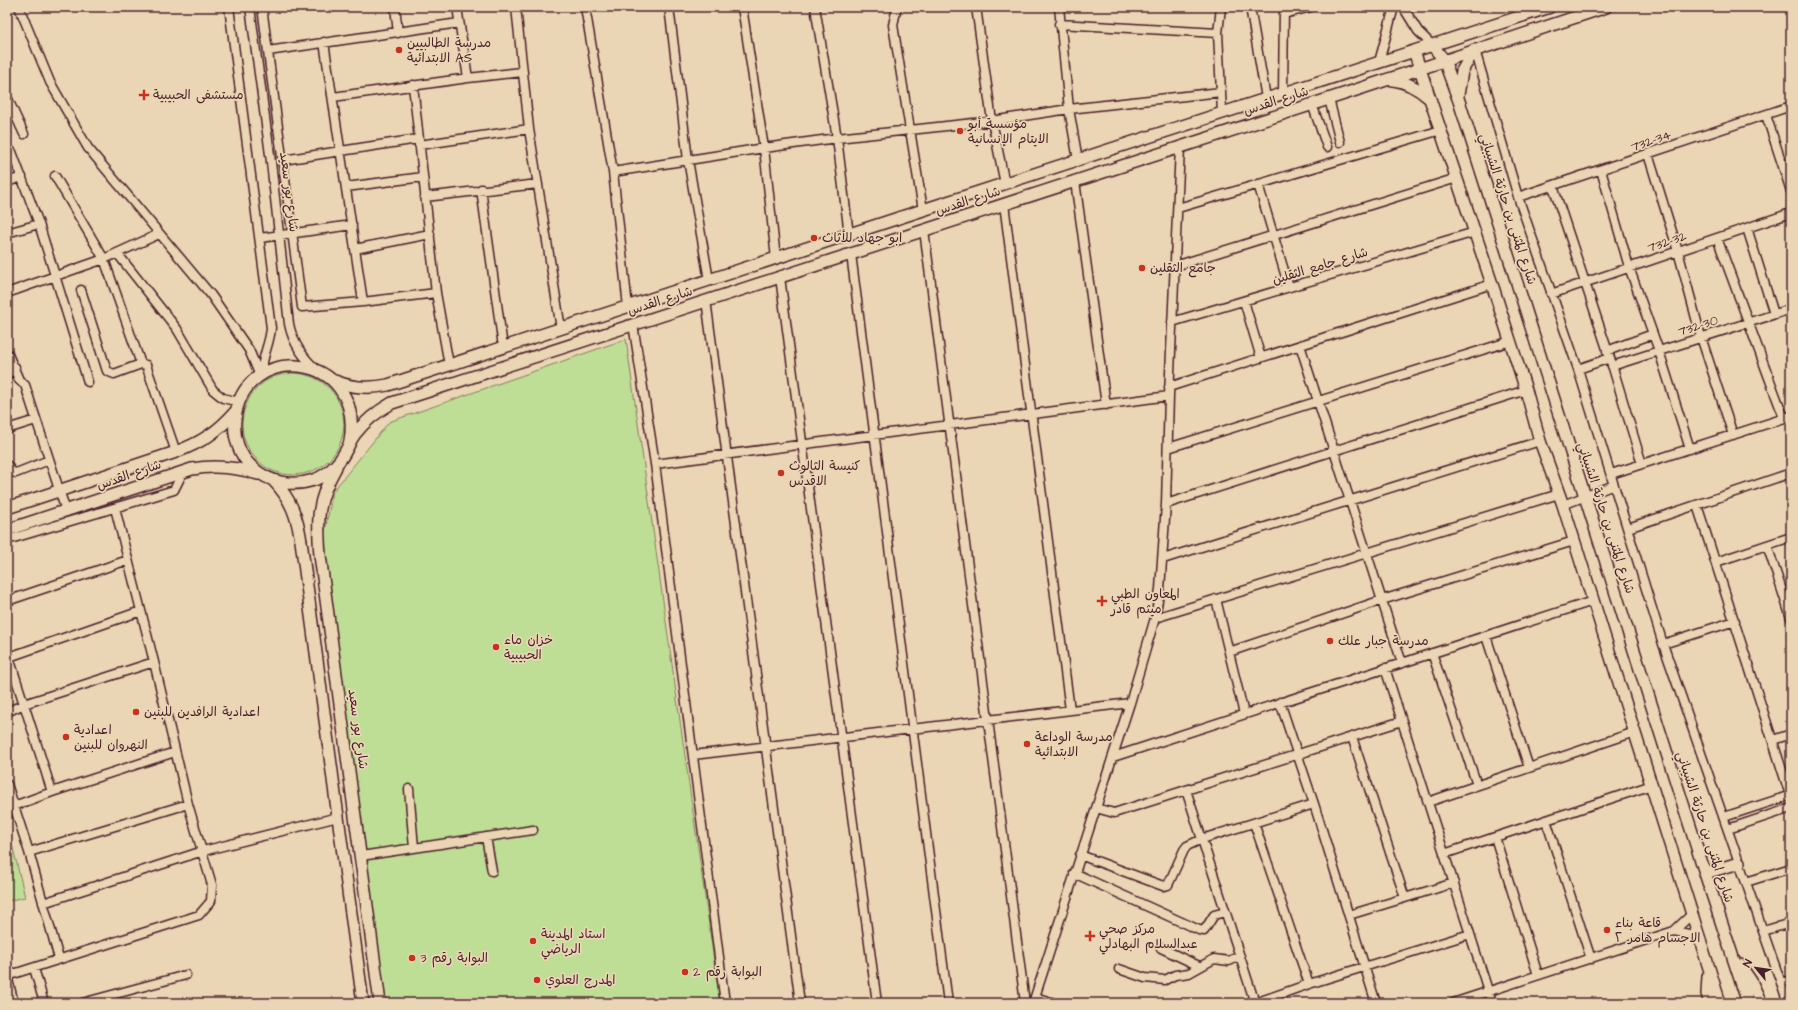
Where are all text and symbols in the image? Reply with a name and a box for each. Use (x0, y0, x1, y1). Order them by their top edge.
place label: مدرسة الطالبيين الابتدائية AS (407, 34, 491, 67)
marker: مدرسة الطالبيين الابتدائية AS (394, 45, 404, 55)
street label: شارع القدس (1241, 82, 1311, 120)
place label: مستشفى الحبيبية (153, 86, 244, 104)
marker: مستشفى الحبيبية (138, 89, 150, 101)
place label: مؤسسة أبو الايتام الإنسانية (967, 115, 1049, 149)
marker: مؤسسة أبو الايتام الإنسانية (955, 126, 965, 136)
street label: 732-34 (1628, 126, 1674, 156)
street label: شارع المثنى بن حارثة الشيباني (1473, 131, 1541, 288)
street label: شارع بور سعيد (275, 151, 303, 233)
street label: شارع القدس (933, 182, 1003, 220)
street label: 732-32 (1645, 227, 1689, 257)
place label: ابو جهاد للأثاث (822, 229, 902, 247)
marker: ابو جهاد للأثاث (809, 233, 819, 243)
street label: شارع جامع الثقلين (1270, 243, 1370, 290)
place label: جامع الثقلين (1150, 259, 1216, 278)
marker: جامع الثقلين (1137, 263, 1147, 273)
street label: شارع القدس (625, 282, 695, 320)
street label: 732-30 (1676, 311, 1720, 341)
street label: شارع المثنى بن حارثة الشيباني (1571, 440, 1639, 597)
street label: شارع القدس (94, 456, 164, 494)
place label: كنيسة الثالوث الاقدس (789, 457, 861, 490)
marker: كنيسة الثالوث الاقدس (776, 468, 786, 478)
place label: المعاون الطبي ميثم قادر (1110, 585, 1180, 619)
marker: المعاون الطبي ميثم قادر (1096, 595, 1108, 607)
place label: خزان ماء الحبيبية (504, 631, 553, 664)
place label: مدرسة جبار علك (1338, 632, 1429, 650)
marker: مدرسة جبار علك (1325, 636, 1335, 646)
marker: خزان ماء الحبيبية (491, 642, 501, 652)
street label: شارع بور سعيد (343, 688, 373, 770)
place label: اعدادية الرافدين للبنين (144, 703, 260, 721)
marker: اعدادية الرافدين للبنين (131, 707, 141, 717)
place label: اعدادية النهروان للبنين (74, 721, 148, 754)
place label: مدرسة الوداعة الابتدائية (1035, 728, 1113, 761)
marker: اعدادية النهروان للبنين (61, 732, 71, 742)
marker: مدرسة الوداعة الابتدائية (1022, 739, 1032, 749)
street label: شارع المثنى بن حارثة الشيباني (1670, 749, 1738, 906)
place label: قاعة بناء الاجسام هامر ٢ (1615, 914, 1701, 948)
place label: مركز صحي عبدالسلام البهادلي (1099, 920, 1198, 955)
place label: استاد المدينة الرياضي (541, 925, 605, 960)
marker: قاعة بناء الاجسام هامر ٢ (1602, 925, 1612, 935)
marker: مركز صحي عبدالسلام البهادلي (1084, 930, 1096, 942)
marker: استاد المدينة الرياضي (528, 936, 538, 946)
north arrow (1736, 948, 1776, 988)
place label: البوابة رقم 3 (420, 949, 488, 968)
marker: البوابة رقم 3 (407, 953, 417, 963)
text: N (1739, 957, 1756, 970)
place label: البوابة رقم 2 (693, 963, 762, 982)
marker: البوابة رقم 2 (680, 967, 690, 977)
place label: المدرج العلوي (545, 971, 616, 989)
marker: المدرج العلوي (532, 975, 542, 985)

